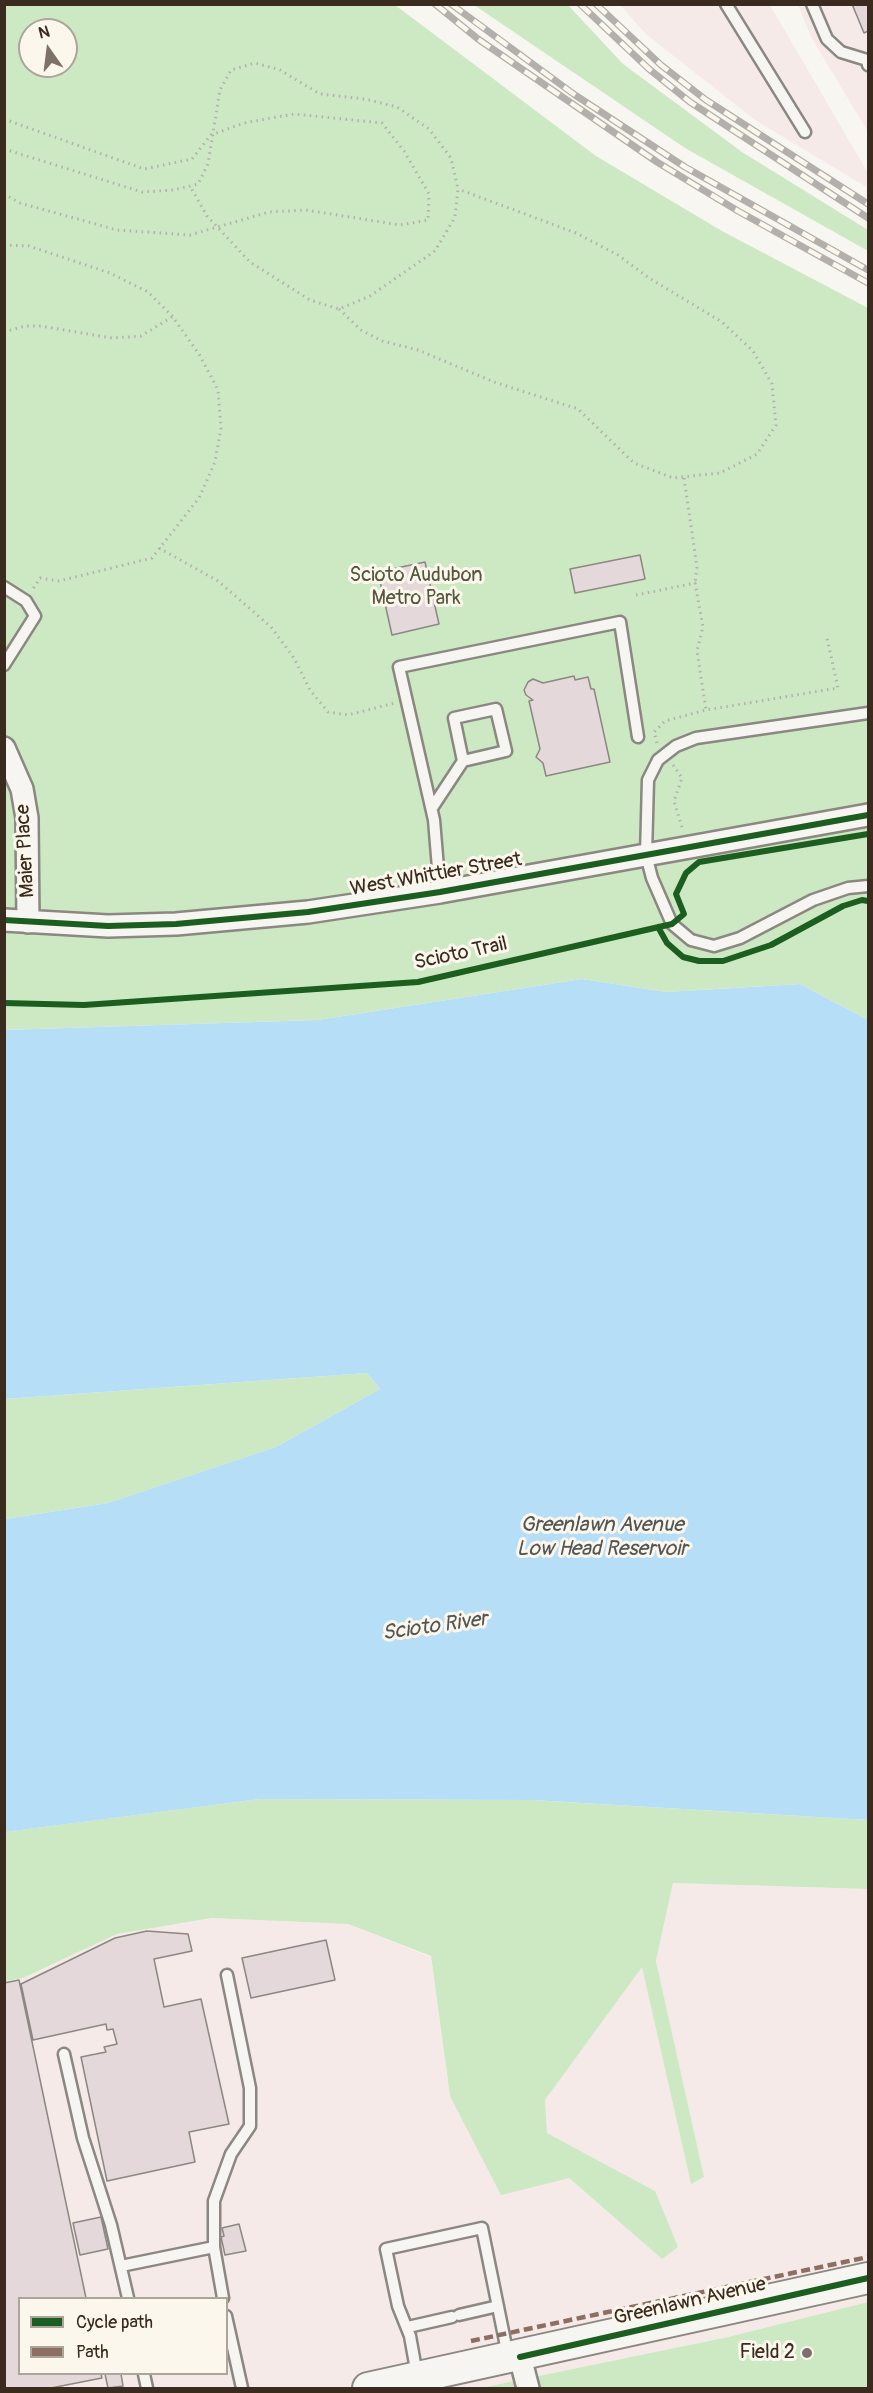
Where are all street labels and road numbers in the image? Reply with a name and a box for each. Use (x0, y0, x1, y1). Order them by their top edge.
street label: Maier Place (12, 804, 40, 898)
street label: West Whittier Street (348, 848, 524, 902)
street label: Scioto Trail (412, 932, 510, 976)
street label: Greenlawn Avenue (612, 2273, 768, 2331)

